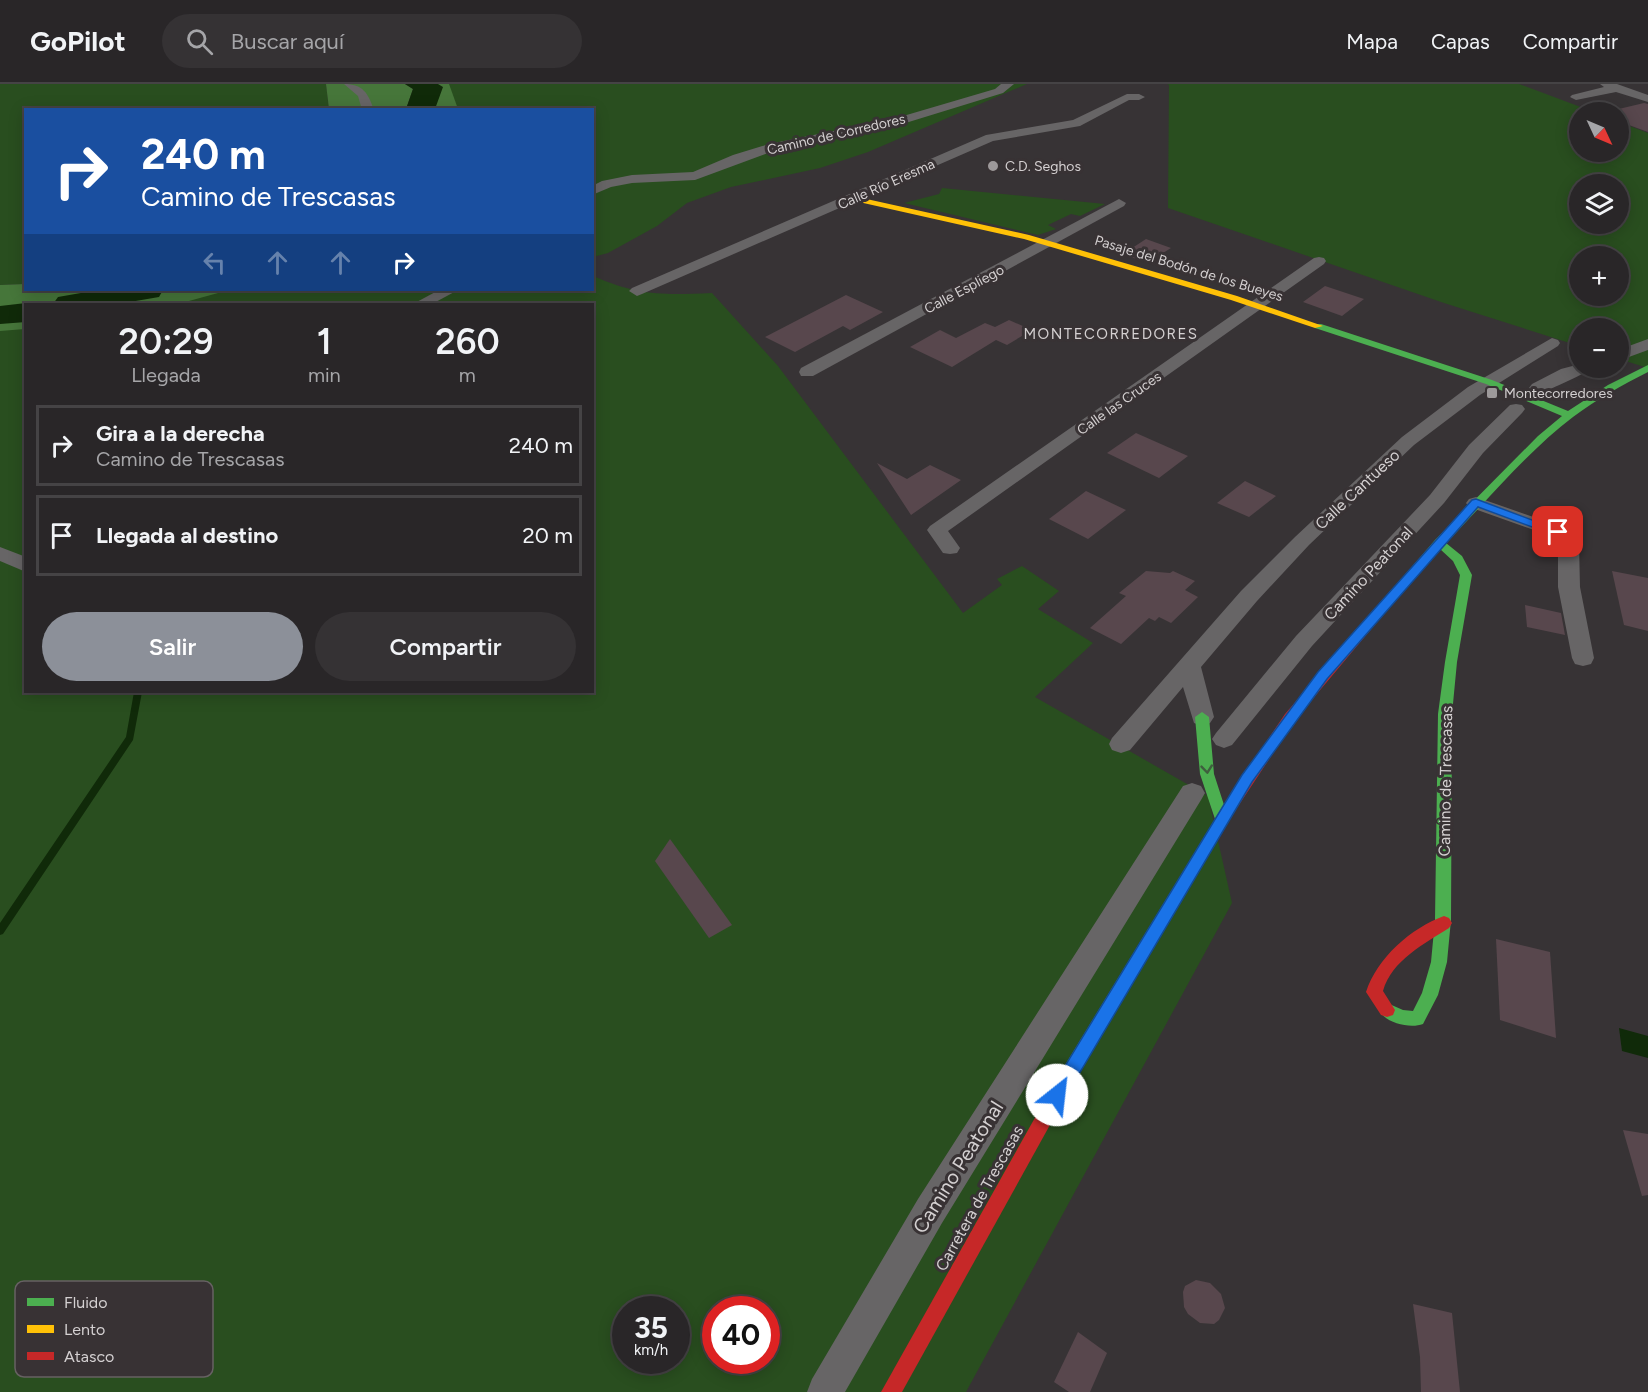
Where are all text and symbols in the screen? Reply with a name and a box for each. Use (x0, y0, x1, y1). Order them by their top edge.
search box (162, 14, 582, 68)
text: GoPilot (30, 24, 126, 58)
icon: search (183, 25, 216, 58)
text: Buscar aquí (231, 28, 344, 55)
text: Mapa (1346, 29, 1398, 54)
text: Capas (1431, 29, 1490, 54)
text: Compartir (1523, 29, 1618, 54)
north arrow (1569, 102, 1629, 162)
map controls (1569, 102, 1629, 378)
street label: Camino de Corredores (765, 110, 907, 159)
text: 240 m (141, 129, 266, 180)
icon: right (42, 132, 120, 210)
street label: Calle Río Eresma (835, 155, 937, 213)
place label: C.D. Seghos (1005, 158, 1081, 175)
marker: C.D. Seghos (986, 159, 1000, 173)
button: layers (1569, 174, 1629, 234)
text: Camino de Trescasas (141, 180, 396, 213)
street label: Pasaje del Bodón de los Bueyes (1093, 232, 1285, 305)
icon: left (198, 246, 231, 279)
icon: ahead (261, 246, 294, 279)
icon: ahead (324, 246, 357, 279)
icon: right (387, 246, 420, 279)
button: + (1569, 246, 1629, 306)
street label: Calle Espliego (921, 261, 1007, 318)
button: − (1569, 318, 1629, 378)
text: 20:29 (118, 320, 214, 363)
text: 1 (317, 320, 332, 363)
text: 260 (435, 320, 500, 363)
district label: MONTECORREDORES (1023, 325, 1199, 343)
text: Llegada (131, 363, 201, 387)
text: min (308, 363, 341, 387)
text: m (459, 363, 476, 387)
street label: Calle las Cruces (1074, 368, 1165, 439)
place label: Montecorredores (1504, 385, 1613, 402)
marker: Montecorredores (1485, 386, 1499, 400)
text: Gira a la derecha (96, 420, 265, 447)
icon: right (45, 429, 78, 462)
text: 240 m (509, 432, 573, 459)
street label: Calle Cantueso (1311, 445, 1403, 533)
text: Camino de Trescasas (96, 447, 285, 471)
pin (1532, 506, 1583, 557)
icon: arrive (1541, 515, 1574, 548)
icon: arrive (45, 519, 78, 552)
text: Llegada al destino (96, 522, 278, 549)
text: 20 m (522, 522, 573, 549)
street label: Camino Peatonal (1320, 523, 1417, 624)
button: Salir (42, 612, 303, 681)
button: Compartir (315, 612, 576, 681)
street label: Camino de Trescasas (1435, 705, 1456, 857)
one-way arrow (1200, 764, 1213, 773)
position arrow (1025, 1063, 1089, 1127)
street label: Camino Peatonal (908, 1096, 1008, 1238)
street label: Carretera de Trescasas (932, 1122, 1027, 1274)
legend (15, 1281, 213, 1377)
text: Fluido (64, 1293, 108, 1312)
speed limit sign: 40 (702, 1296, 780, 1374)
text: 35 (634, 1309, 668, 1346)
text: Lento (64, 1320, 105, 1339)
text: km/h (634, 1341, 668, 1359)
text: Atasco (64, 1347, 114, 1366)

